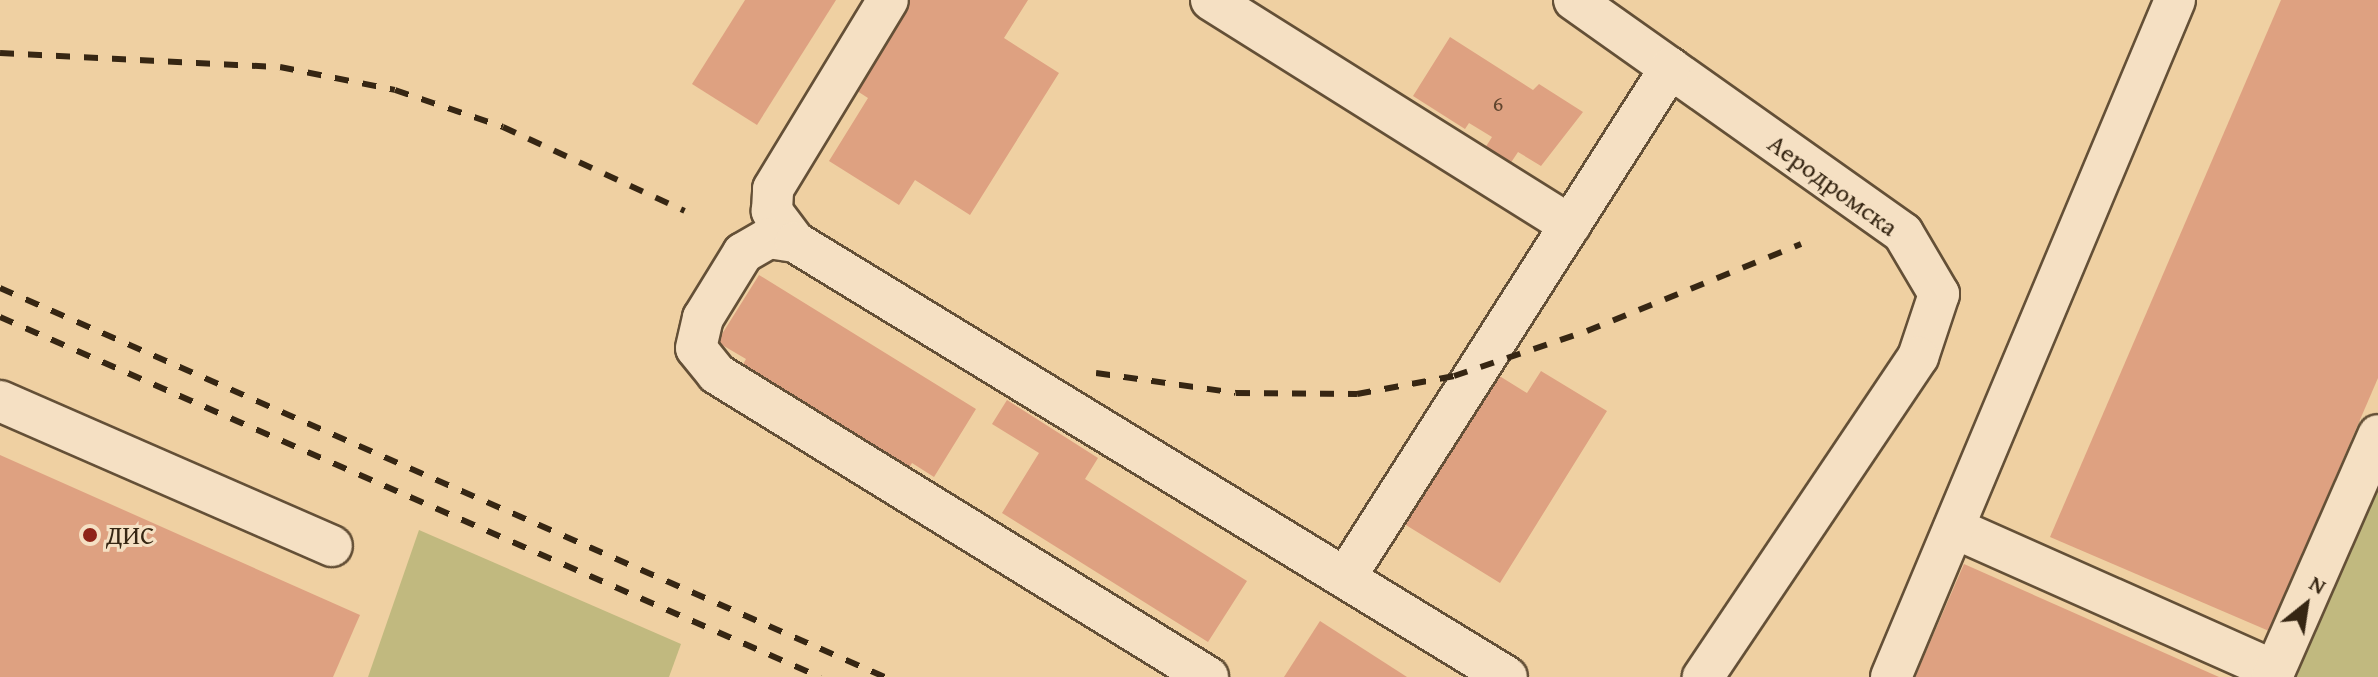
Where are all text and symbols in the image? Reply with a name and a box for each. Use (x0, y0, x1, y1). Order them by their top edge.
house number: 6 (1493, 91, 1503, 117)
street label: Аеродромска (1762, 127, 1904, 243)
place label: ДИС (106, 519, 154, 551)
marker: ДИС (81, 526, 99, 544)
north arrow (2266, 565, 2346, 645)
text: N (2304, 567, 2332, 602)

